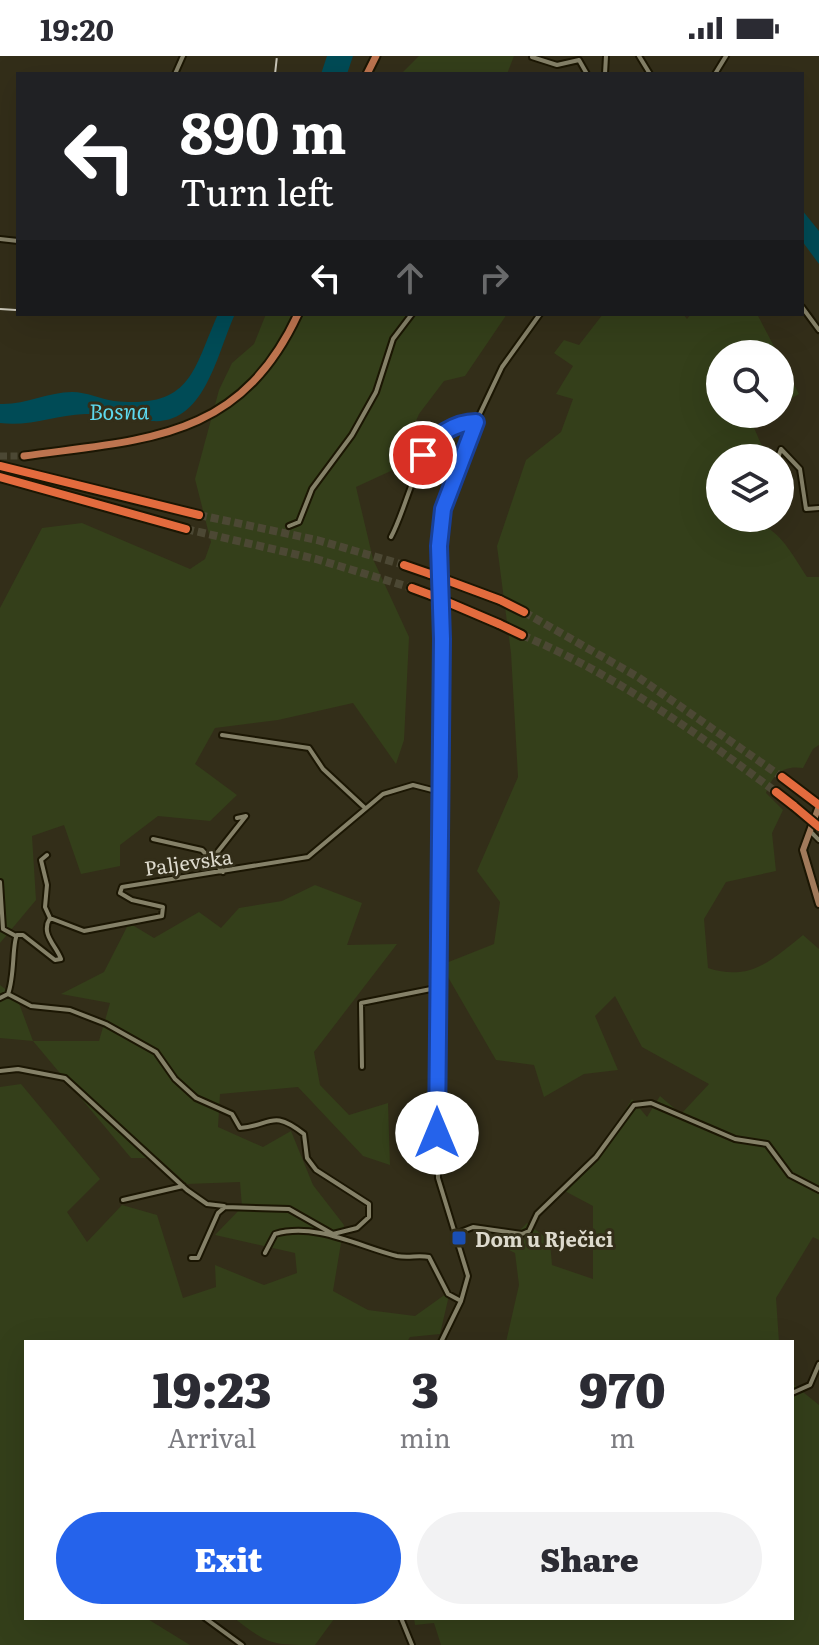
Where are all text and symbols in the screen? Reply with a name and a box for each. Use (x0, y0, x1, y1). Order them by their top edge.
text: 19:20 (40, 6, 114, 50)
text: 890 m (180, 88, 347, 171)
icon: left (48, 104, 152, 208)
text: Turn left (180, 164, 334, 217)
icon: left (304, 256, 348, 300)
icon: ahead (388, 256, 432, 300)
icon: right (472, 256, 516, 300)
map controls (706, 340, 794, 532)
button: search (706, 340, 794, 428)
water label: Bosna (89, 393, 150, 427)
pin (389, 421, 457, 489)
icon: arrive (401, 433, 445, 477)
button: layers (706, 444, 794, 532)
street label: Paljevska (142, 840, 234, 882)
position arrow (395, 1091, 479, 1175)
place label: Dom u Rječici (475, 1223, 613, 1253)
marker: Dom u Rječici (450, 1229, 468, 1247)
text: 19:23 (152, 1352, 271, 1423)
text: 3 (412, 1352, 439, 1423)
text: 970 (579, 1352, 666, 1423)
text: Arrival (167, 1417, 256, 1456)
text: min (400, 1417, 451, 1456)
text: m (610, 1417, 635, 1456)
button: Exit (56, 1512, 401, 1604)
button: Share (417, 1512, 762, 1604)

